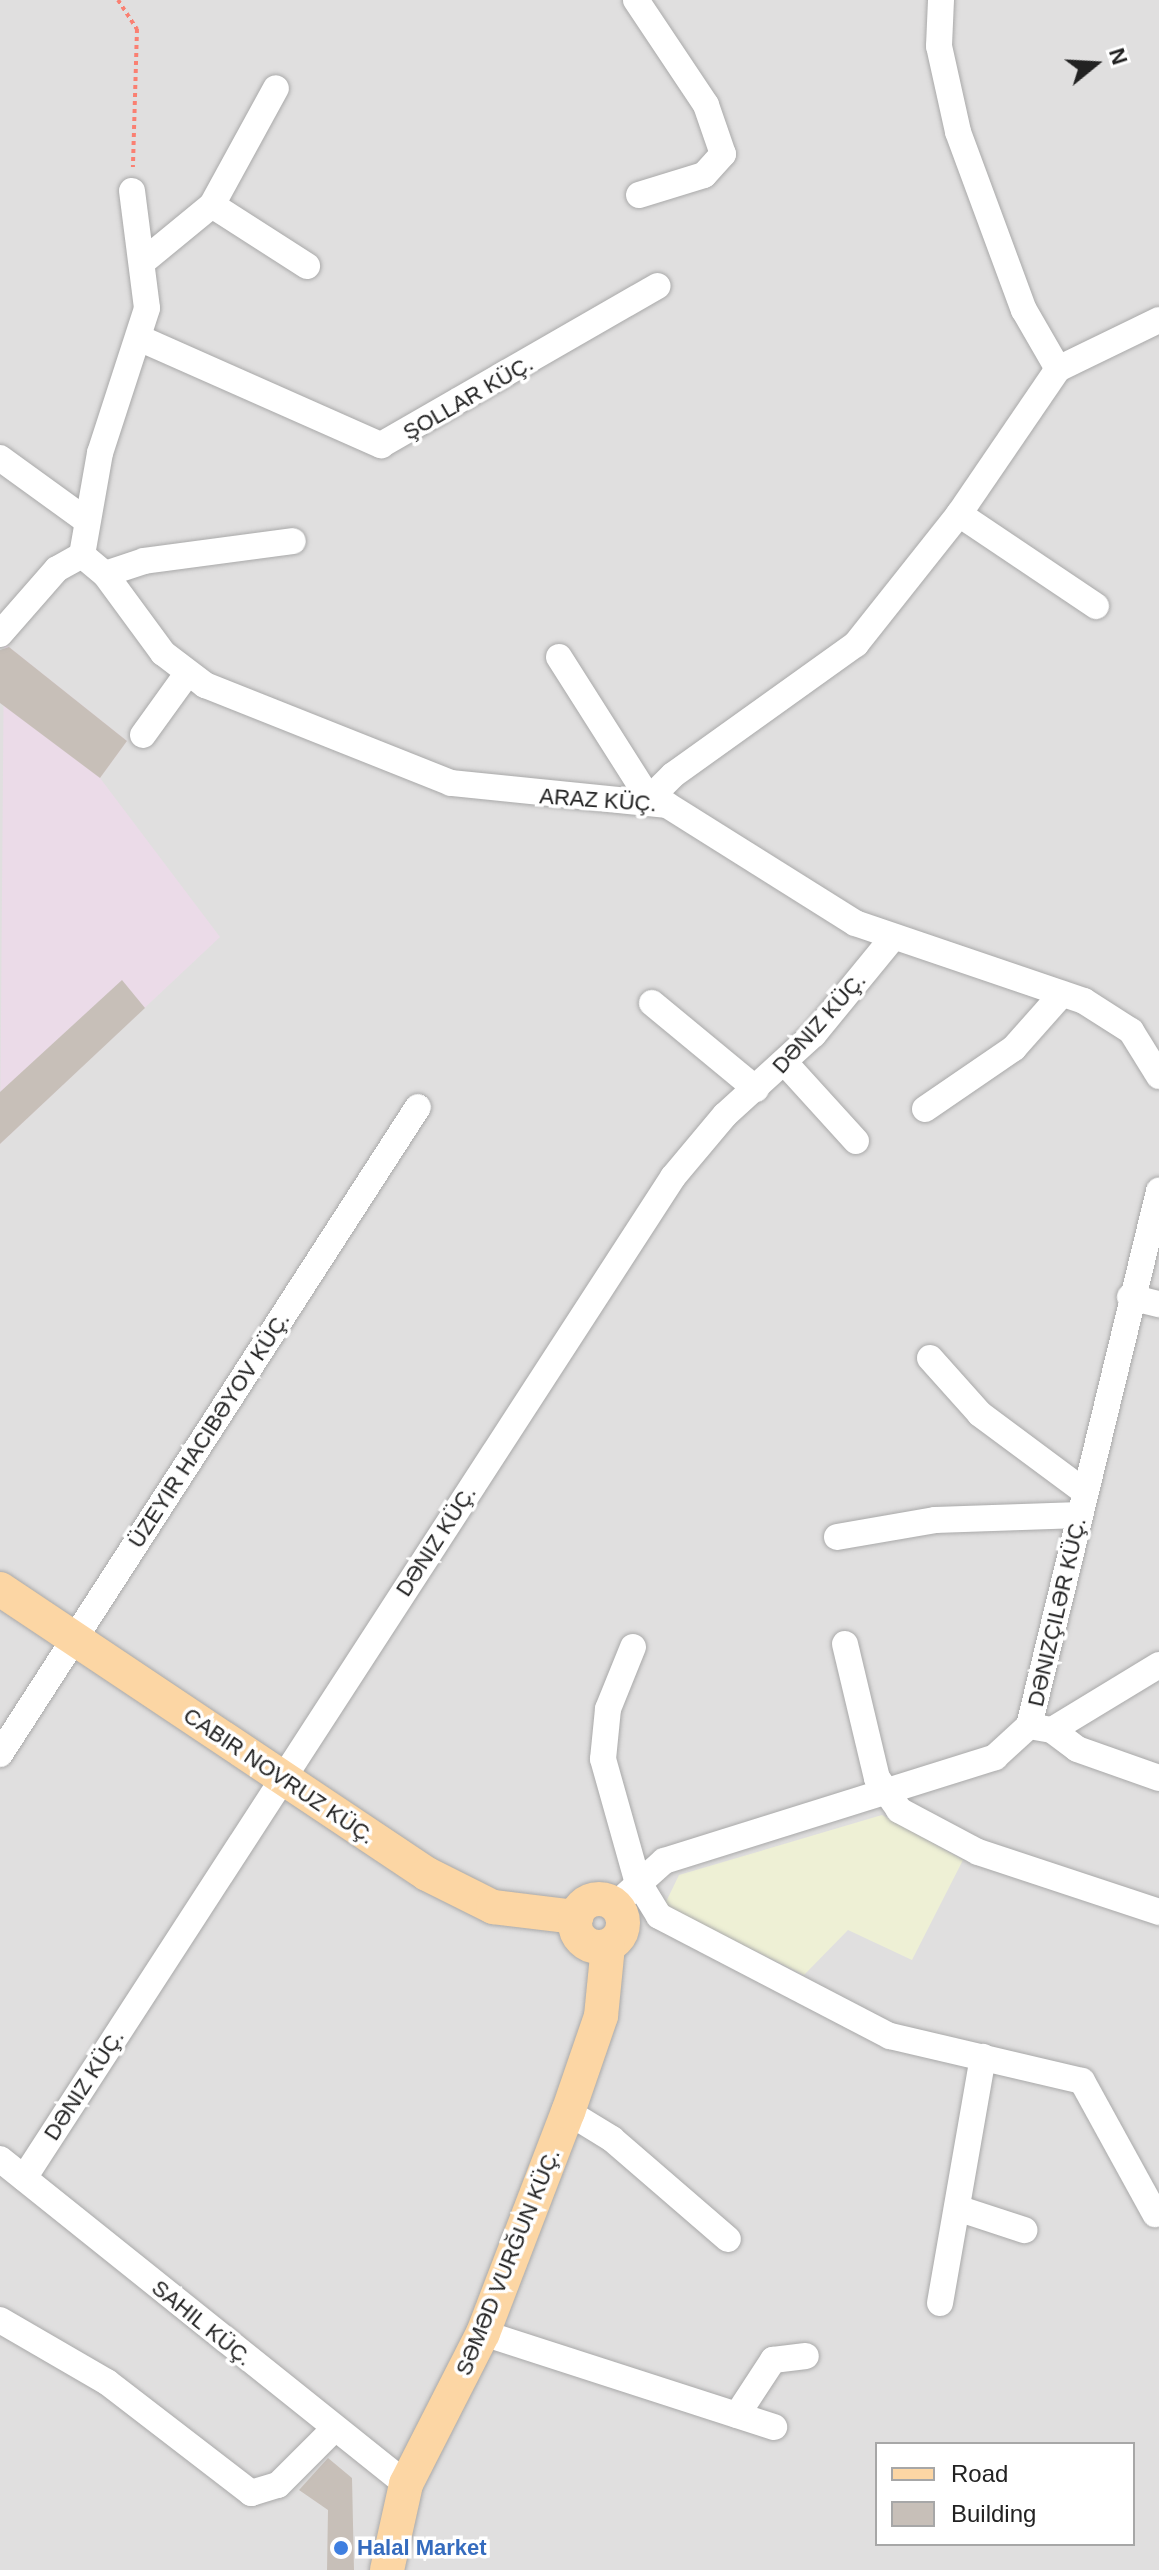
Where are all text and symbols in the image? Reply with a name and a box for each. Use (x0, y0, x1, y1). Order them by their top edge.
north arrow (1055, 24, 1135, 104)
text: N (1104, 45, 1133, 68)
street label: ŞOLLAR KÜÇ. (398, 350, 538, 446)
street label: ARAZ KÜÇ. (539, 783, 657, 817)
street label: DӘNIZ KÜÇ. (767, 967, 871, 1079)
street label: ÜZEYIR HACIBƏYOV KÜÇ. (123, 1307, 295, 1553)
street label: DӘNIZ KÜÇ. (390, 1481, 482, 1601)
street label: DӘNIZÇILӘR KÜÇ. (1022, 1515, 1092, 1709)
street label: CABIR NOVRUZ KÜÇ. (178, 1702, 380, 1850)
street label: DӘNIZ KÜÇ. (38, 2025, 130, 2145)
street label: SƏMƏD VURĞUN KÜÇ. (450, 2145, 566, 2379)
street label: SAHIL KÜÇ. (146, 2274, 258, 2372)
legend (875, 2442, 1135, 2546)
text: Road (951, 2460, 1008, 2487)
text: Building (951, 2500, 1036, 2527)
place label: Halal Market (357, 2535, 487, 2561)
marker: Halal Market (332, 2539, 350, 2557)

